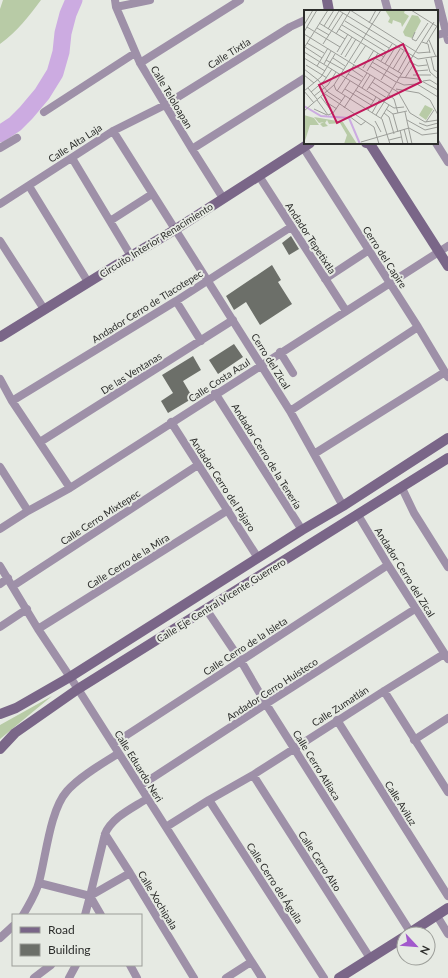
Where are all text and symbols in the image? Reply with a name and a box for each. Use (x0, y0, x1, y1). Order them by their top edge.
inset map (304, 10, 438, 144)
street label: Calle Tixtla (205, 35, 253, 71)
street label: Calle Teloloapan (149, 63, 195, 131)
street label: Calle Alta Laja (46, 121, 104, 165)
street label: Circuito Interior Renacimiento (97, 200, 215, 280)
street label: Andador Tepetixtla (283, 200, 339, 276)
street label: Cerro del Capire (361, 224, 409, 290)
street label: Andador Cerro de Tlacotepec (89, 267, 205, 345)
street label: Cerro del Zical (249, 331, 293, 391)
street label: De las Ventanas (98, 350, 164, 396)
street label: Calle Costa Azul (186, 356, 252, 404)
street label: Andador Cerro de la Tenería (230, 401, 304, 511)
street label: Andador Cerro del Pájaro (188, 434, 258, 534)
street label: Calle Cerro Mixtepec (58, 487, 142, 547)
street label: Andador Cerro del Zical (372, 525, 438, 619)
street label: Calle Cerro de la Mira (85, 531, 171, 591)
street label: Calle Eje Central Vicente Guerrero (154, 555, 288, 645)
street label: Calle Cerro de la Isleta (201, 614, 289, 678)
street label: Andador Cerro Huisteco (224, 655, 320, 723)
street label: Calle Zumatlán (309, 683, 371, 729)
street label: Calle Eduardo Neri (112, 728, 166, 804)
street label: Calle Cerro Atliaca (291, 728, 343, 802)
street label: Calle Aviluz (383, 779, 420, 828)
street label: Calle Cerro Alto (296, 829, 344, 894)
street label: Calle Cerro del Águila (244, 840, 306, 926)
street label: Calle Xochipala (136, 868, 180, 932)
legend (12, 914, 142, 966)
text: Road (48, 922, 75, 937)
north arrow (396, 926, 436, 966)
text: Building (48, 942, 91, 957)
text: N (418, 944, 433, 957)

